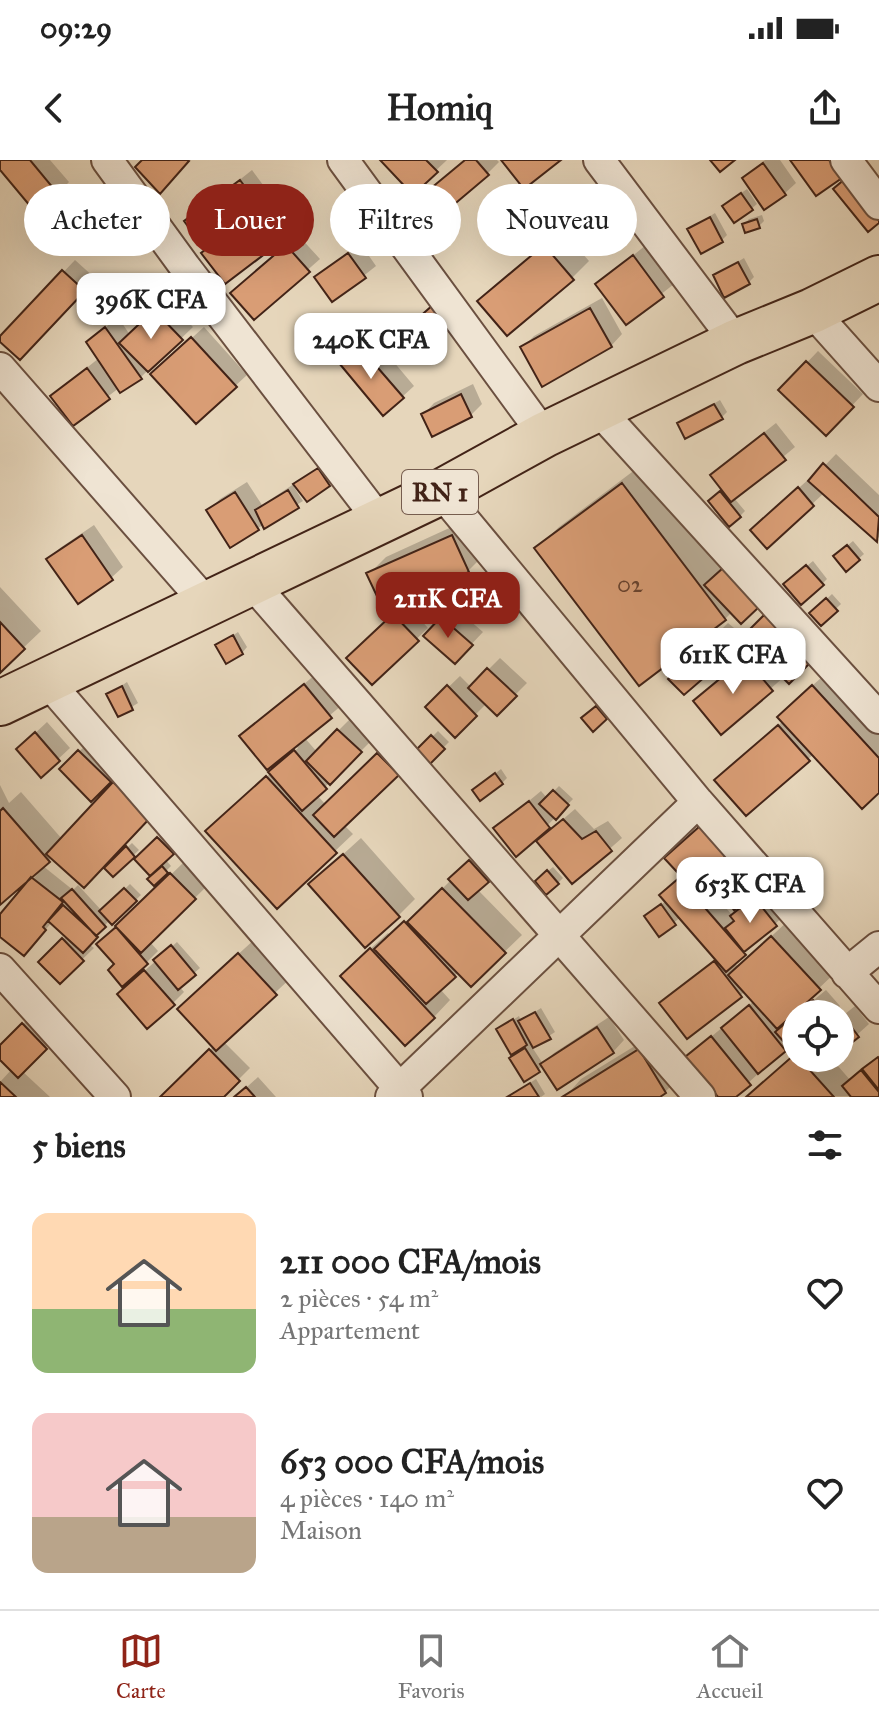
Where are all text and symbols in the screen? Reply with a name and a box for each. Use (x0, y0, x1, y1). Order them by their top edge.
text: 09:29 (40, 10, 112, 46)
icon: back (32, 86, 76, 130)
text: Homiq (386, 86, 493, 130)
icon: share (803, 86, 847, 130)
chip: Acheter (24, 184, 170, 256)
chip: Louer (186, 184, 314, 256)
chip: Filtres (330, 184, 461, 256)
chip: Nouveau (477, 184, 637, 256)
pin: 396K CFA (68, 273, 234, 341)
text: 396K CFA (95, 283, 207, 315)
pin: 240K CFA (288, 313, 454, 381)
text: 240K CFA (312, 323, 430, 355)
road number: RN 1 (402, 470, 478, 514)
house number: 02 (617, 569, 643, 599)
pin: 211K CFA (365, 572, 531, 640)
text: 211K CFA (394, 582, 502, 614)
pin: 611K CFA (650, 628, 816, 696)
text: 611K CFA (679, 638, 787, 670)
pin: 653K CFA (667, 857, 833, 925)
text: 653K CFA (695, 867, 805, 899)
map controls (782, 1000, 854, 1072)
button: locate (782, 1000, 854, 1072)
icon: filters (803, 1123, 847, 1167)
text: 5 biens (32, 1125, 126, 1166)
text: 211 000 CFA/mois (280, 1241, 541, 1282)
icon: home (96, 1245, 192, 1341)
icon: heart (803, 1271, 847, 1315)
text: 2 pièces · 54 m² (280, 1282, 438, 1314)
text: Appartement (280, 1314, 420, 1346)
text: 653 000 CFA/mois (280, 1441, 544, 1482)
icon: home (96, 1445, 192, 1541)
icon: heart (803, 1471, 847, 1515)
text: 4 pièces · 140 m² (280, 1482, 454, 1514)
text: Maison (280, 1514, 362, 1546)
tab: Carte (116, 1629, 166, 1704)
tab: Favoris (398, 1629, 465, 1704)
tab: Accueil (697, 1629, 763, 1704)

